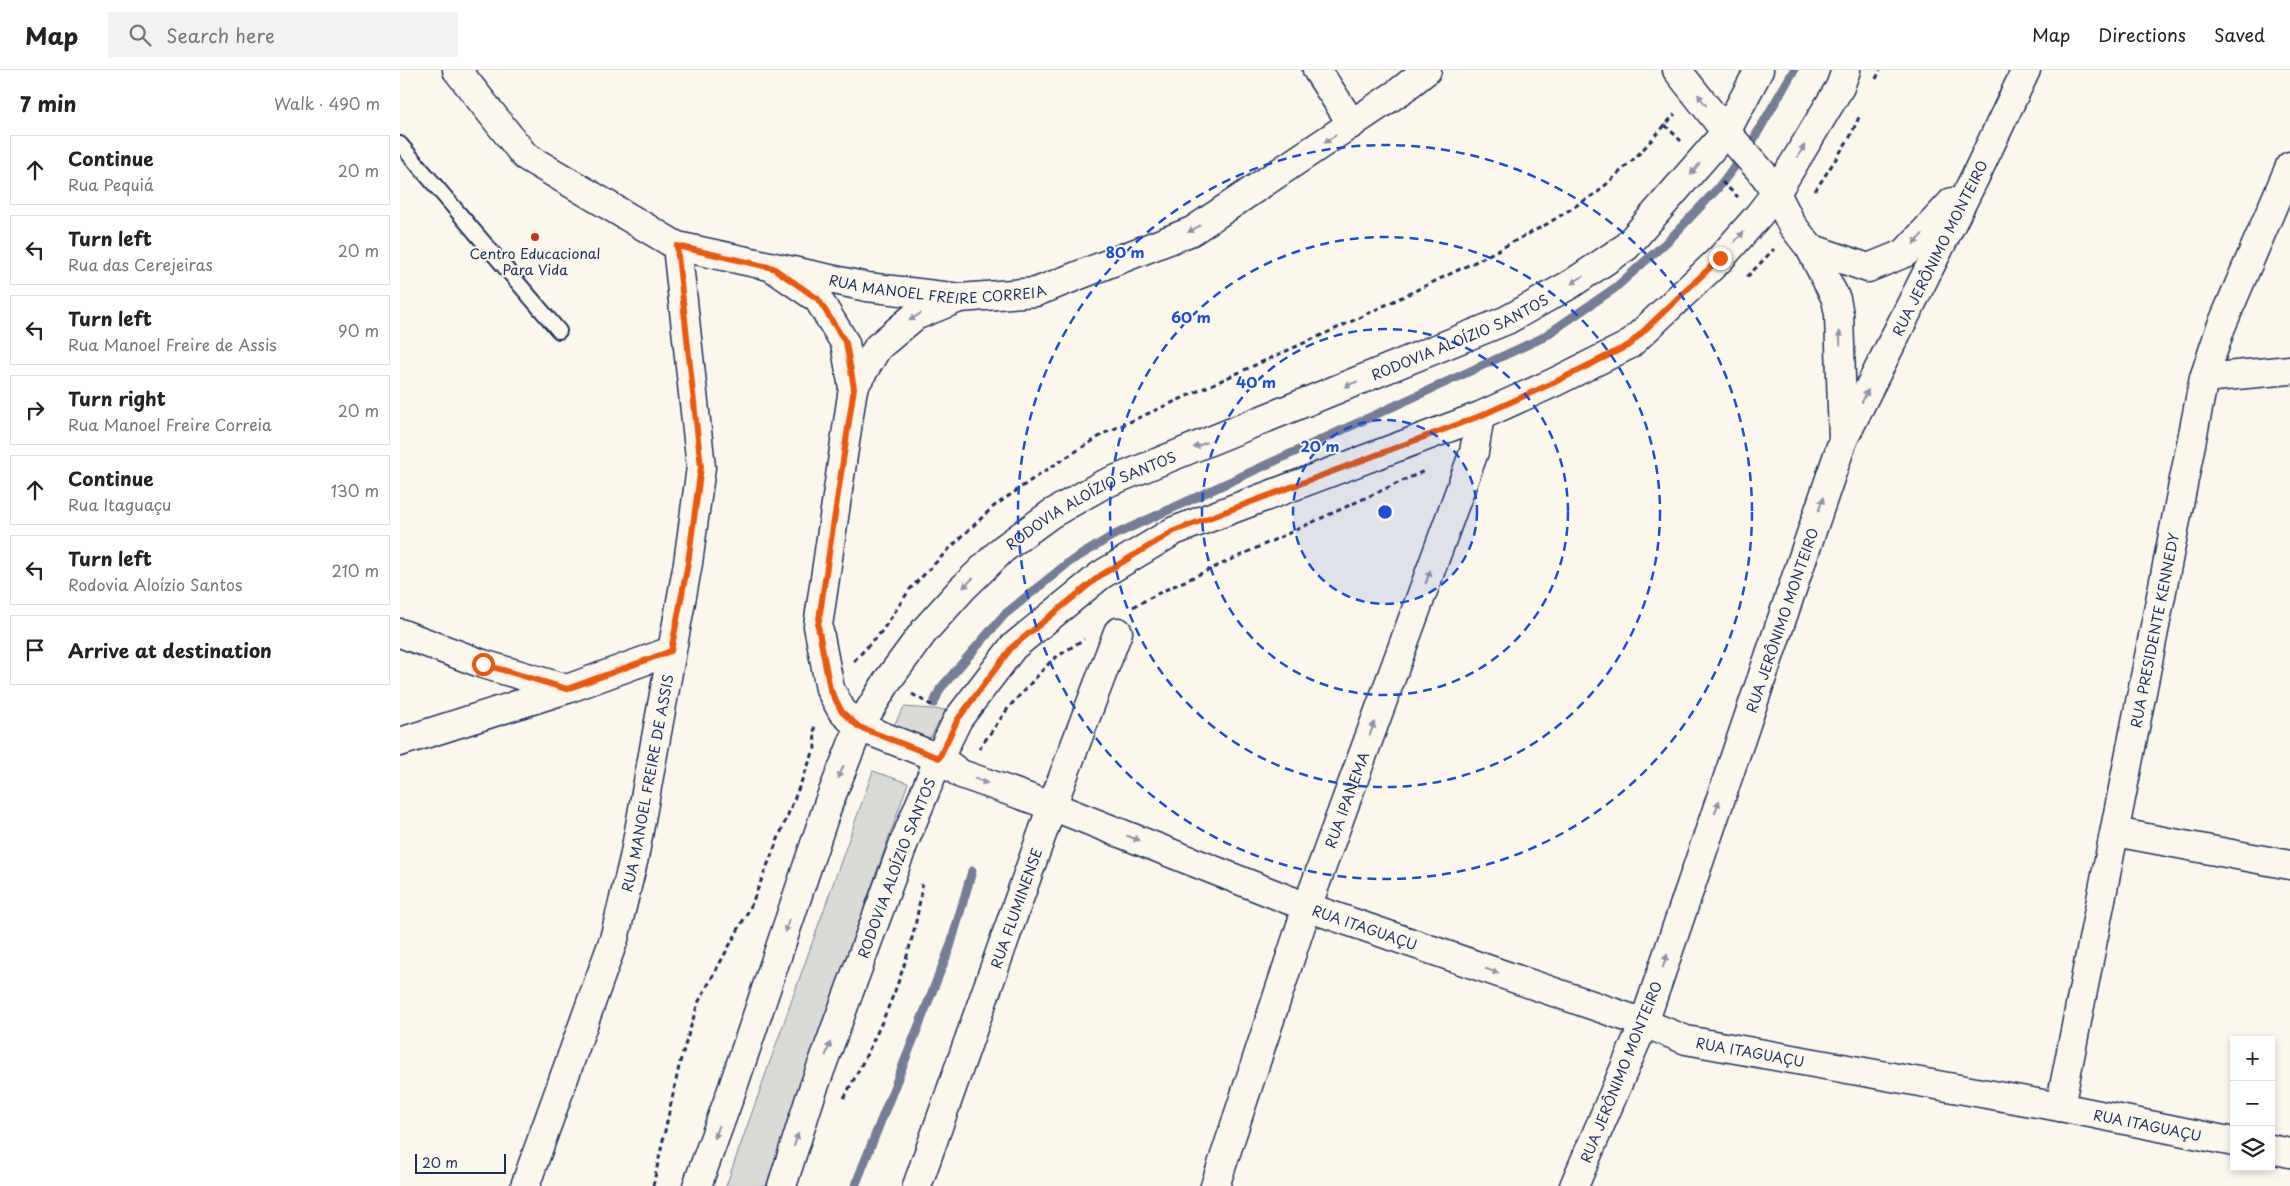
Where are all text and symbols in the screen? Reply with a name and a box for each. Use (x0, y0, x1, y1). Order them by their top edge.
search box (108, 12, 458, 57)
text: Map (25, 17, 78, 53)
icon: search (126, 21, 154, 49)
text: Search here (166, 21, 275, 49)
text: Map (2032, 21, 2070, 48)
text: Directions (2098, 21, 2186, 48)
text: Saved (2214, 21, 2265, 48)
text: 7 min (20, 87, 76, 119)
text: Walk · 490 m (274, 91, 380, 115)
one-way arrow (1697, 94, 1708, 107)
one-way arrow (1323, 134, 1336, 144)
text: Continue (68, 144, 154, 172)
one-way arrow (1796, 145, 1805, 158)
icon: ahead (21, 156, 49, 184)
street label: RUA JERÔNIMO MONTEIRO (1886, 156, 1992, 339)
text: 20 m (338, 158, 379, 182)
one-way arrow (1689, 163, 1701, 175)
text: Rua Pequiá (68, 172, 154, 196)
text: Turn left (68, 224, 152, 252)
one-way arrow (1187, 225, 1202, 233)
marker: Centro Educacional Para Vida (529, 231, 541, 243)
one-way arrow (1733, 231, 1744, 243)
one-way arrow (1913, 232, 1924, 245)
icon: left (21, 236, 49, 264)
text: 20 m (338, 238, 379, 262)
text: 80 m (1105, 240, 1145, 263)
place label: Centro Educacional Para Vida (470, 243, 600, 280)
route end (1709, 247, 1732, 270)
text: Rua das Cerejeiras (68, 252, 213, 276)
street label: RUA MANOEL FREIRE CORREIA (827, 269, 1049, 309)
one-way arrow (1571, 275, 1584, 285)
street label: RODOVIA ALOÍZIO SANTOS (1368, 288, 1552, 385)
text: Turn left (68, 304, 152, 332)
text: 60 m (1171, 305, 1211, 328)
one-way arrow (908, 313, 922, 322)
icon: left (21, 316, 49, 344)
text: 90 m (338, 318, 379, 342)
one-way arrow (1836, 330, 1844, 346)
text: Rua Manoel Freire de Assis (68, 332, 277, 356)
text: 40 m (1236, 370, 1276, 393)
one-way arrow (1343, 380, 1358, 388)
text: Turn right (68, 384, 166, 412)
one-way arrow (1861, 389, 1869, 403)
icon: right (21, 396, 49, 424)
text: 20 m (338, 398, 379, 422)
text: Rua Manoel Freire Correia (68, 412, 272, 436)
text: 20 m (1301, 434, 1339, 457)
one-way arrow (1192, 441, 1207, 449)
street label: RODOVIA ALOÍZIO SANTOS (1001, 445, 1179, 554)
text: Continue (68, 464, 154, 492)
icon: ahead (21, 476, 49, 504)
text: 130 m (331, 478, 379, 502)
text: Rua Itaguaçu (68, 492, 171, 516)
one-way arrow (1817, 496, 1825, 511)
centre of rings (1376, 503, 1394, 521)
street label: RUA JERÔNIMO MONTEIRO (1740, 525, 1823, 715)
street label: RUA PRESIDENTE KENNEDY (2125, 531, 2184, 730)
text: Turn left (68, 544, 152, 572)
icon: left (21, 556, 49, 584)
text: 210 m (331, 558, 379, 582)
one-way arrow (1424, 569, 1432, 584)
text: Rodovia Aloízio Santos (68, 572, 242, 596)
one-way arrow (963, 577, 975, 589)
icon: arrive (21, 636, 49, 664)
text: Arrive at destination (68, 636, 272, 664)
route start (472, 653, 495, 676)
street label: RUA MANOEL FREIRE DE ASSIS (616, 672, 678, 894)
one-way arrow (1369, 722, 1376, 737)
street label: RUA IPANEMA (1319, 748, 1374, 851)
one-way arrow (837, 765, 845, 780)
street label: RODOVIA ALOÍZIO SANTOS (852, 774, 940, 961)
one-way arrow (974, 778, 989, 785)
one-way arrow (1714, 799, 1722, 814)
one-way arrow (1126, 835, 1141, 843)
street label: RUA FLUMINENSE (985, 845, 1047, 971)
street label: RUA ITAGUAÇU (1309, 899, 1420, 955)
one-way arrow (783, 919, 791, 934)
one-way arrow (1662, 953, 1669, 968)
one-way arrow (1485, 967, 1500, 975)
street label: RUA JERÔNIMO MONTEIRO (1575, 978, 1667, 1166)
street label: RUA ITAGUAÇU (1694, 1031, 1806, 1072)
map controls (2230, 1036, 2275, 1171)
button: + (2230, 1036, 2275, 1081)
one-way arrow (824, 1041, 832, 1056)
button: − (2230, 1081, 2275, 1126)
street label: RUA ITAGUAÇU (2092, 1103, 2204, 1146)
one-way arrow (713, 1125, 720, 1140)
button: layers (2230, 1126, 2275, 1171)
one-way arrow (793, 1133, 801, 1148)
scale bar (415, 1151, 506, 1174)
text: 20 m (422, 1152, 458, 1173)

